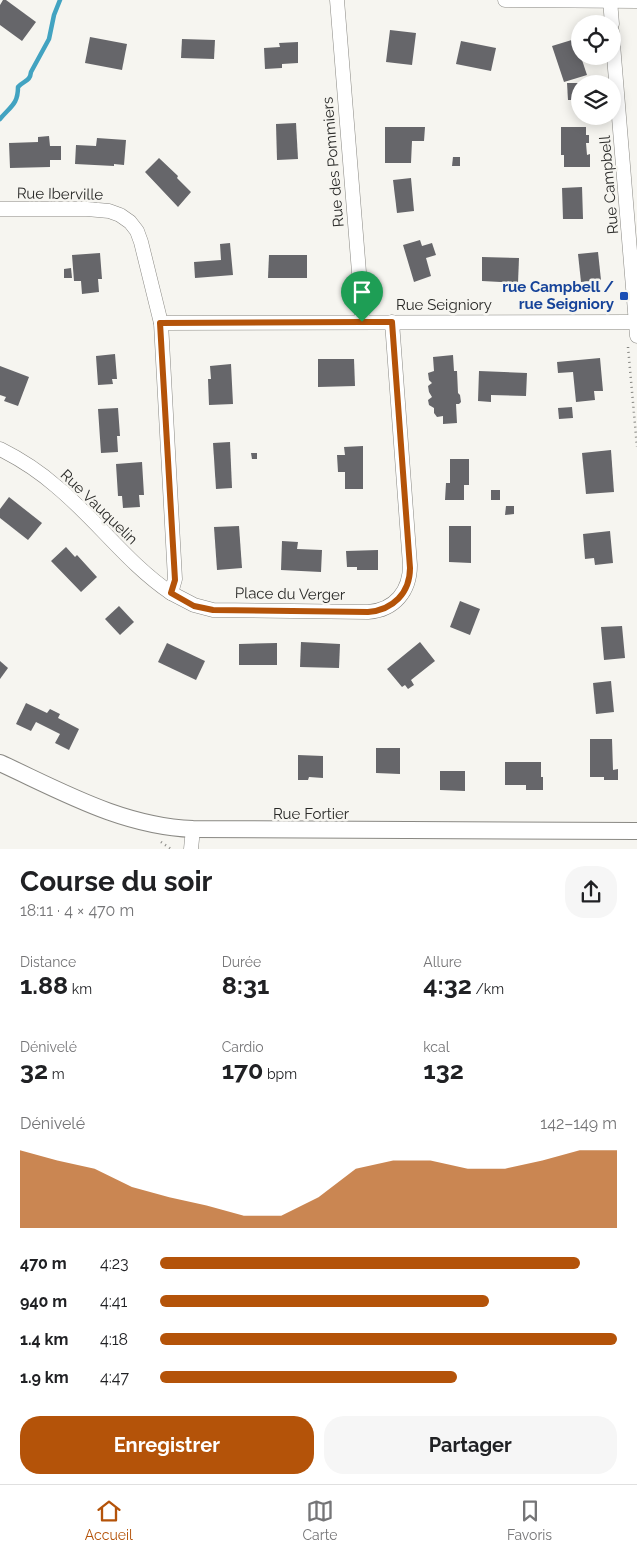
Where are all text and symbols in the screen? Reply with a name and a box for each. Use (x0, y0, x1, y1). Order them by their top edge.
map controls (571, 15, 621, 125)
button: locate (571, 15, 621, 65)
button: layers (571, 75, 621, 125)
street label: Rue des Pommiers (318, 96, 348, 228)
street label: Rue Campbell (596, 134, 622, 235)
street label: Rue Iberville (17, 184, 104, 204)
pin (341, 271, 383, 322)
icon: arrive (348, 278, 376, 306)
place label: rue Campbell / rue Seigniory (502, 278, 615, 313)
marker: rue Campbell / rue Seigniory (618, 290, 630, 302)
street label: Rue Seigniory (396, 296, 492, 314)
street label: Rue Vauquelin (57, 466, 141, 548)
street label: Place du Verger (235, 584, 346, 604)
street label: Rue Fortier (273, 805, 350, 823)
text: Course du soir (20, 865, 212, 898)
button: share (565, 866, 617, 918)
text: 18:11 · 4 × 470 m (20, 901, 134, 920)
text: Distance (20, 954, 76, 970)
text: Durée (222, 954, 261, 970)
text: Allure (423, 954, 462, 970)
text: 1.88 (20, 970, 68, 1000)
text: 8:31 (222, 970, 269, 1000)
text: 4:32 (423, 970, 472, 1000)
text: km (68, 981, 92, 997)
text: /km (472, 981, 504, 997)
text: Dénivelé (20, 1039, 77, 1055)
text: Cardio (222, 1039, 264, 1055)
text: kcal (423, 1039, 450, 1055)
text: 32 (20, 1055, 48, 1085)
text: 170 (222, 1055, 263, 1085)
text: 132 (423, 1055, 464, 1085)
text: m (48, 1066, 65, 1082)
text: bpm (263, 1066, 297, 1082)
text: Dénivelé (20, 1114, 85, 1133)
text: 142–149 m (540, 1114, 617, 1133)
text: 470 m (20, 1254, 67, 1273)
text: 4:23 (100, 1254, 129, 1273)
text: 940 m (20, 1292, 67, 1311)
text: 4:41 (100, 1292, 127, 1311)
text: 1.4 km (20, 1330, 68, 1349)
text: 4:18 (100, 1330, 128, 1349)
text: 1.9 km (20, 1368, 69, 1387)
text: 4:47 (100, 1368, 129, 1387)
button: Enregistrer (20, 1416, 314, 1474)
button: Partager (324, 1416, 617, 1474)
tab: Accueil (85, 1497, 133, 1543)
tab: Carte (302, 1497, 337, 1543)
tab: Favoris (507, 1497, 552, 1543)

